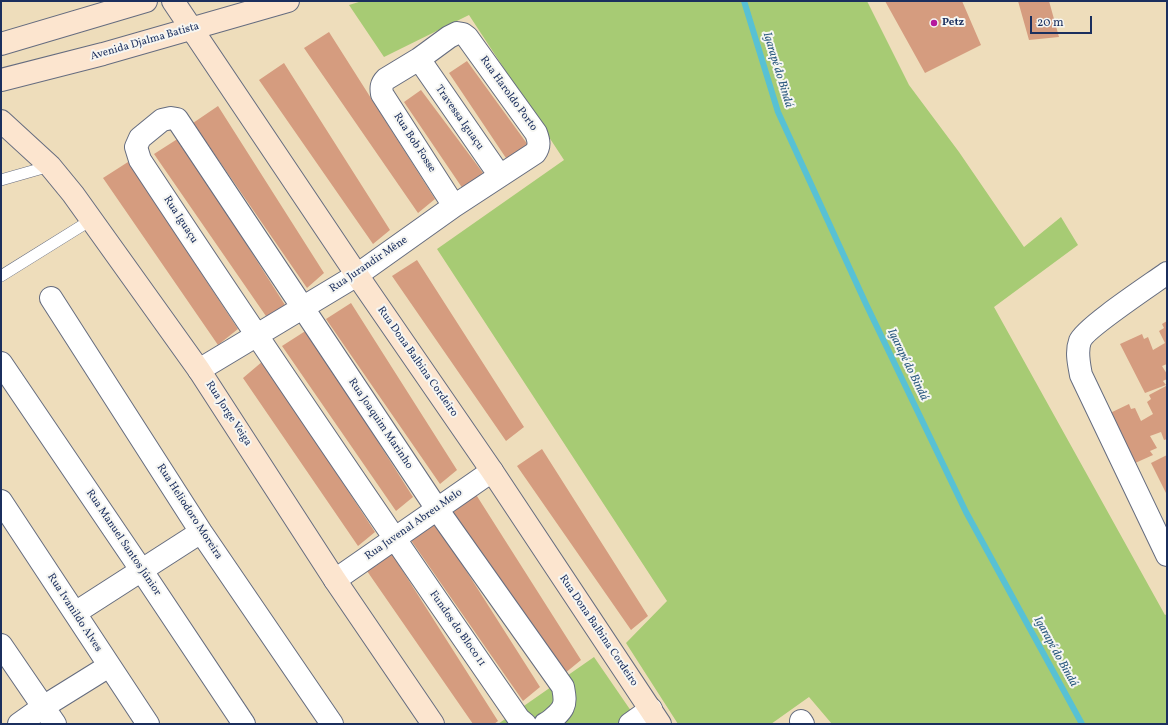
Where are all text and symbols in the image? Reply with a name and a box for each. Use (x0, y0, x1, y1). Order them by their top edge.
scale bar (1032, 8, 1094, 34)
text: 20 m (1037, 15, 1064, 31)
place label: Petz (942, 16, 964, 30)
marker: Petz (929, 18, 939, 28)
street label: Avenida Djalma Batista (89, 20, 201, 64)
water label: Igarapé do Bindá (759, 30, 795, 110)
street label: Rua Haroldo Porto (476, 54, 540, 134)
street label: Travessa Iguaçu (432, 83, 486, 153)
street label: Rua Bob Fosse (390, 111, 438, 175)
street label: Rua Iguaçu (160, 194, 200, 246)
street label: Rua Jurandir Mêne (327, 234, 411, 296)
street label: Rua Dona Balbina Cordeiro (374, 304, 460, 420)
water label: Igarapé do Bindá (883, 327, 931, 403)
street label: Rua Joaquim Marinho (345, 376, 415, 472)
street label: Rua Jorge Veiga (202, 379, 254, 449)
street label: Rua Heliodoro Moreira (153, 462, 225, 562)
street label: Rua Juvenal Abreu Melo (363, 486, 465, 564)
street label: Rua Manuel Santos Júnior (82, 487, 164, 599)
street label: Rua Ivanildo Alves (44, 571, 104, 655)
street label: Rua Dona Balbina Cordeiro (556, 573, 640, 689)
street label: Fundos do Bloco 11 (426, 589, 488, 669)
water label: Igarapé do Bindá (1030, 614, 1080, 690)

